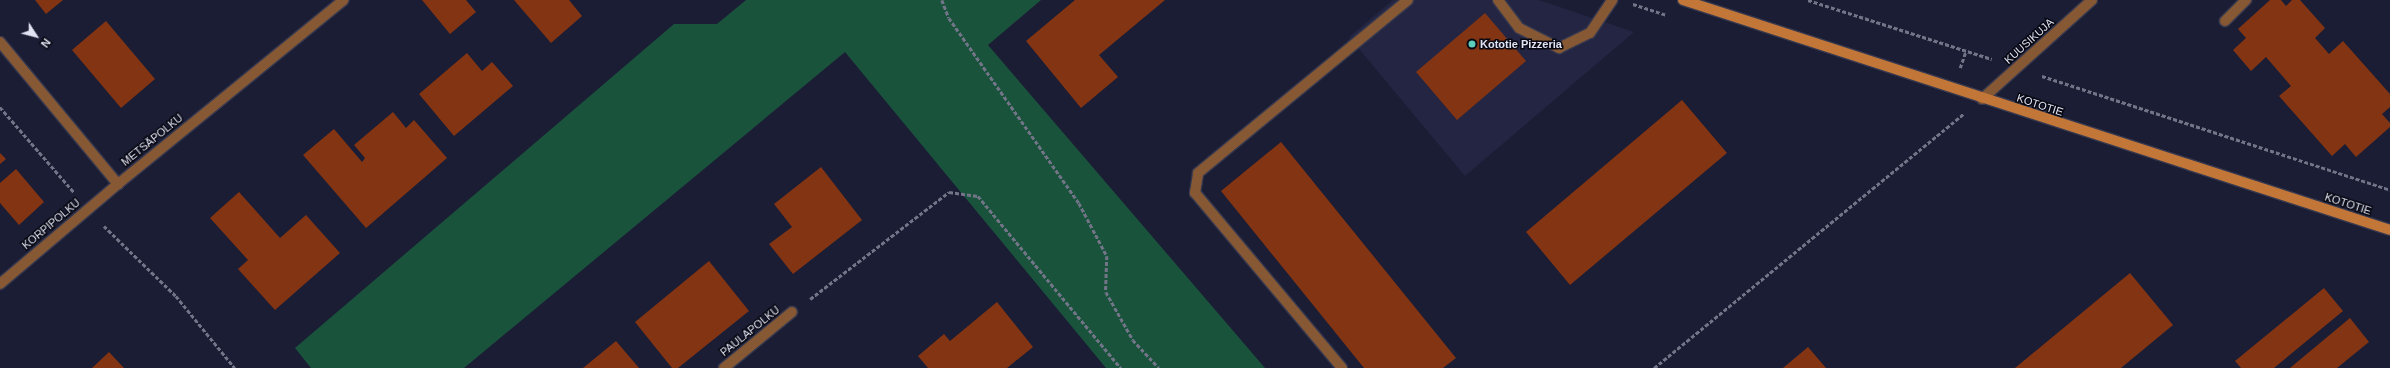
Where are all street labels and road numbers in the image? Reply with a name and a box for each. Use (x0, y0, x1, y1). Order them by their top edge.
street label: KUUSIKUJA (2002, 15, 2056, 67)
street label: KOTOTIE (2015, 91, 2065, 119)
street label: METSÄPOLKU (119, 111, 185, 169)
street label: KOTOTIE (2323, 190, 2373, 218)
street label: KORPIPOLKU (19, 196, 83, 252)
street label: PAULAPOLKU (718, 303, 782, 359)

